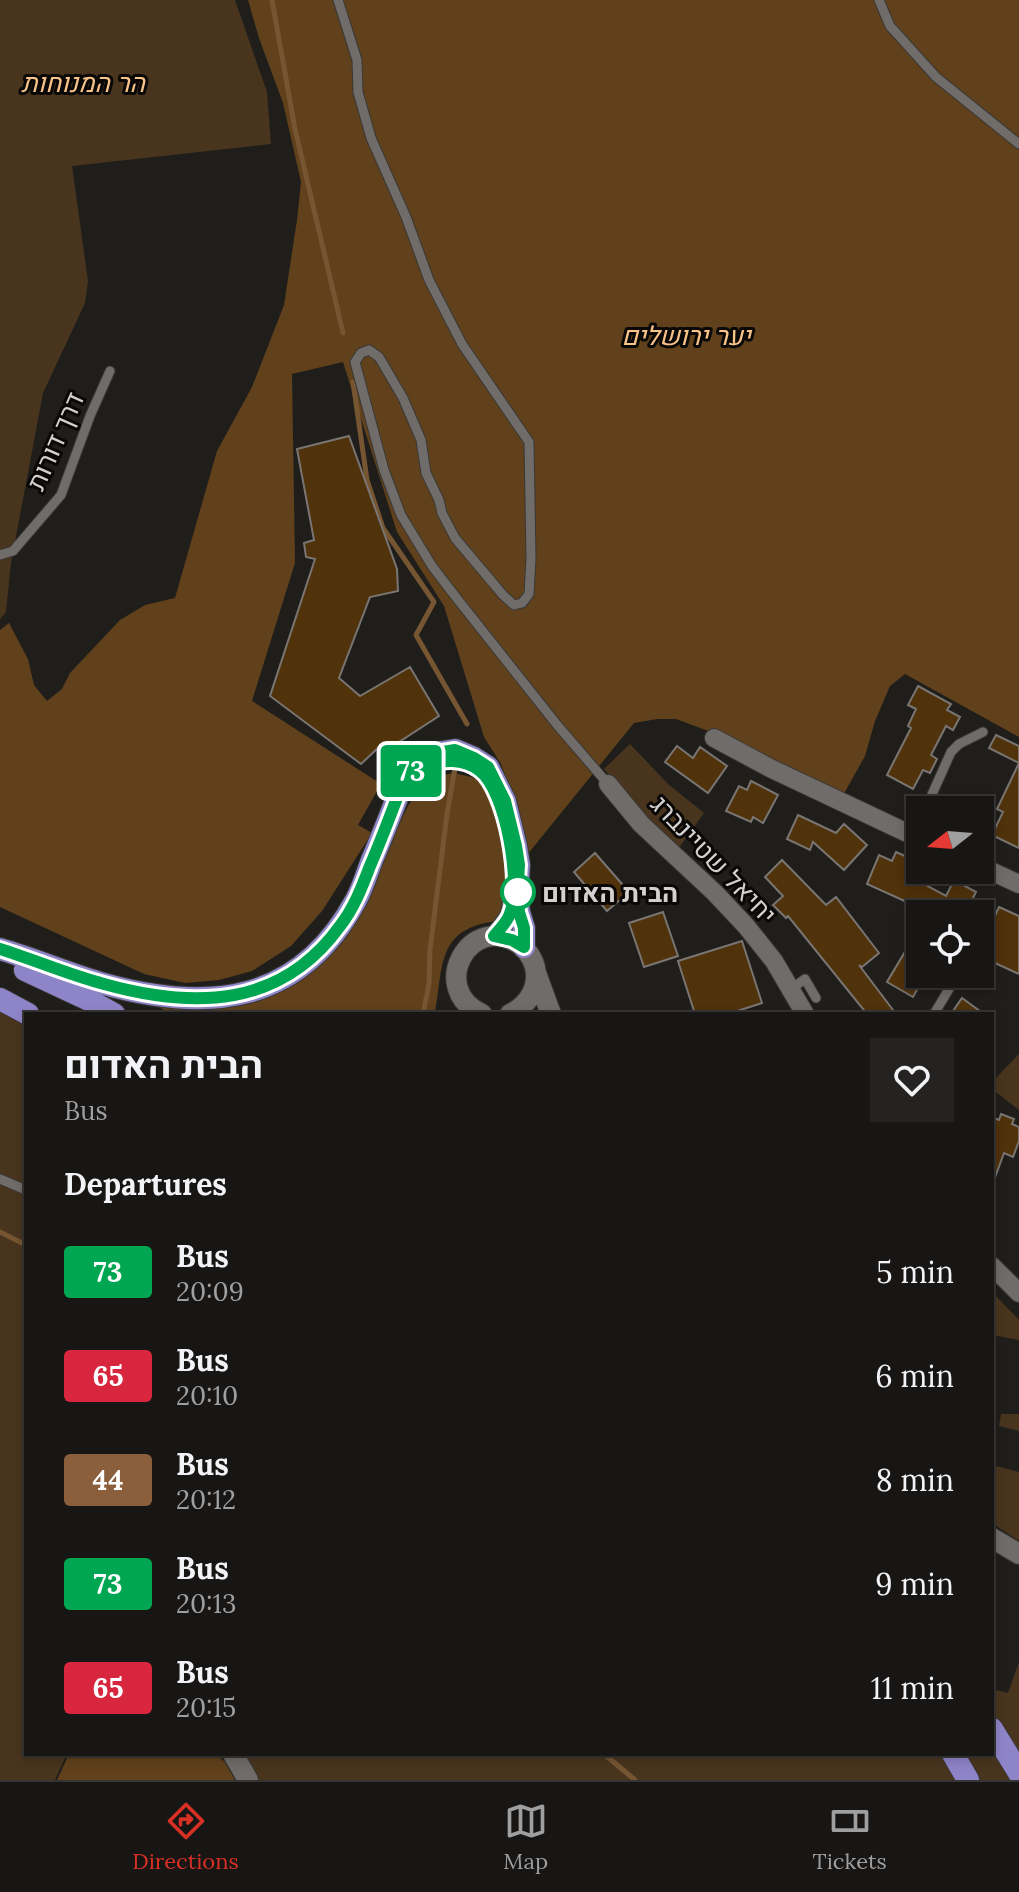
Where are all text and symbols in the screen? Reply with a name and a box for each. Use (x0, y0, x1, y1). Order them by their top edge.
park label: הר המנוחות (21, 66, 146, 99)
park label: יער ירושלים (621, 319, 753, 352)
street label: דרך דורות (19, 387, 91, 495)
line badge: 73 (375, 745, 447, 797)
text: 73 (397, 753, 425, 789)
street label: יחיאל שטיינברג (644, 788, 784, 930)
north arrow (906, 796, 994, 884)
map controls (906, 796, 994, 988)
marker: הבית האדום (501, 875, 535, 909)
place label: הבית האדום (542, 876, 678, 909)
button: locate (906, 900, 994, 988)
button: heart (870, 1038, 954, 1122)
text: הבית האדום (64, 1040, 263, 1088)
text: Bus (64, 1094, 108, 1127)
text: Departures (64, 1165, 227, 1203)
text: Bus (176, 1237, 229, 1275)
text: 5 min (876, 1253, 954, 1291)
text: 73 (94, 1254, 122, 1290)
text: 20:09 (176, 1275, 244, 1308)
text: Bus (176, 1341, 229, 1379)
text: 6 min (875, 1357, 954, 1395)
text: 65 (92, 1358, 124, 1394)
text: 20:10 (176, 1379, 238, 1412)
text: Bus (176, 1445, 229, 1483)
text: 8 min (876, 1461, 954, 1499)
text: 44 (93, 1462, 123, 1498)
text: 20:12 (176, 1483, 236, 1516)
text: Bus (176, 1549, 229, 1587)
text: 9 min (875, 1565, 954, 1603)
text: 73 (94, 1566, 122, 1602)
text: 20:13 (176, 1587, 237, 1620)
text: Bus (176, 1653, 229, 1691)
text: 11 min (871, 1669, 954, 1707)
text: 65 (92, 1670, 124, 1706)
text: 20:15 (176, 1691, 236, 1724)
tab: Directions (132, 1799, 239, 1875)
tab: Map (503, 1799, 548, 1875)
tab: Tickets (813, 1799, 887, 1875)

